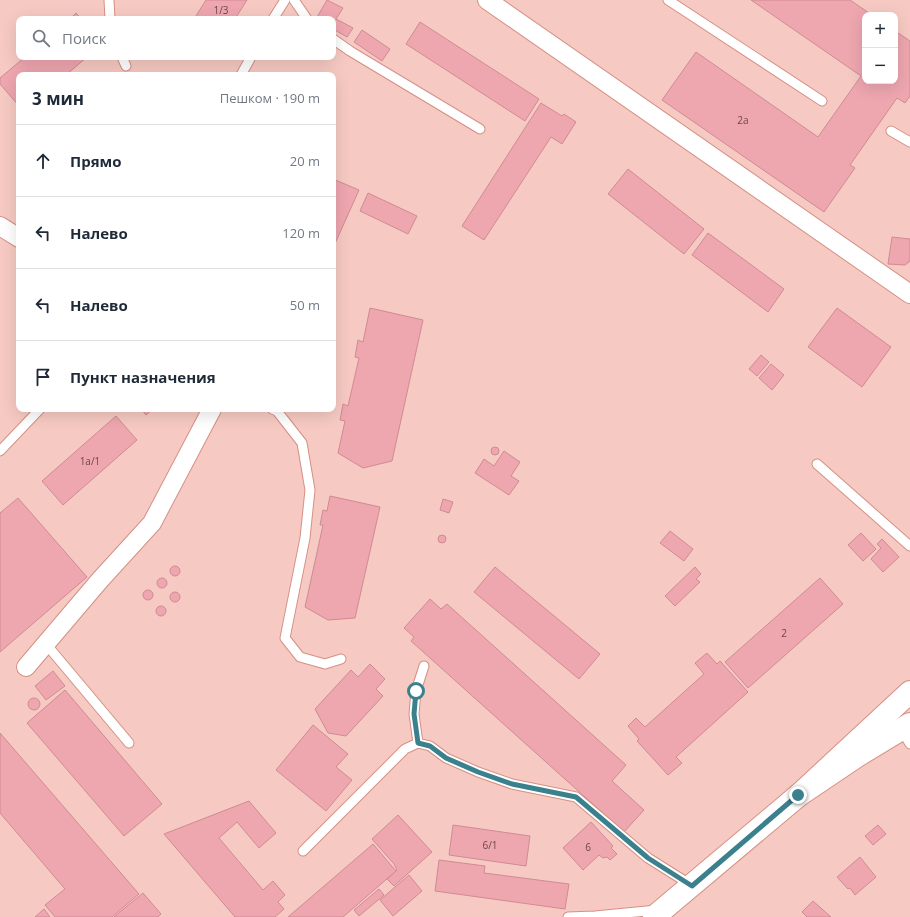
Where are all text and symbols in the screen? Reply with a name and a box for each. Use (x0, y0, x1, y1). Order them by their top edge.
house number: 1/3 (213, 3, 229, 17)
map controls (862, 12, 898, 84)
button: + (862, 12, 898, 48)
search box (16, 16, 336, 60)
icon: search (30, 27, 52, 49)
text: Поиск (62, 28, 106, 48)
button: − (862, 48, 898, 84)
text: 3 мин (32, 87, 84, 110)
text: Пешком · 190 m (220, 89, 320, 107)
house number: 2а (737, 113, 749, 127)
icon: ahead (32, 150, 54, 172)
text: Прямо (70, 151, 122, 171)
text: 20 m (290, 152, 320, 170)
icon: left (32, 222, 54, 244)
text: Налево (70, 223, 128, 243)
text: 120 m (282, 224, 320, 242)
icon: left (32, 294, 54, 316)
text: Налево (70, 295, 128, 315)
text: 50 m (290, 296, 320, 314)
icon: arrive (32, 366, 54, 388)
text: Пункт назначения (70, 367, 216, 387)
house number: 1а/1 (80, 454, 100, 468)
house number: 2 (781, 626, 787, 640)
route start (407, 682, 425, 700)
route end (789, 786, 807, 804)
house number: 6/1 (482, 838, 498, 852)
house number: 6 (585, 840, 591, 854)

